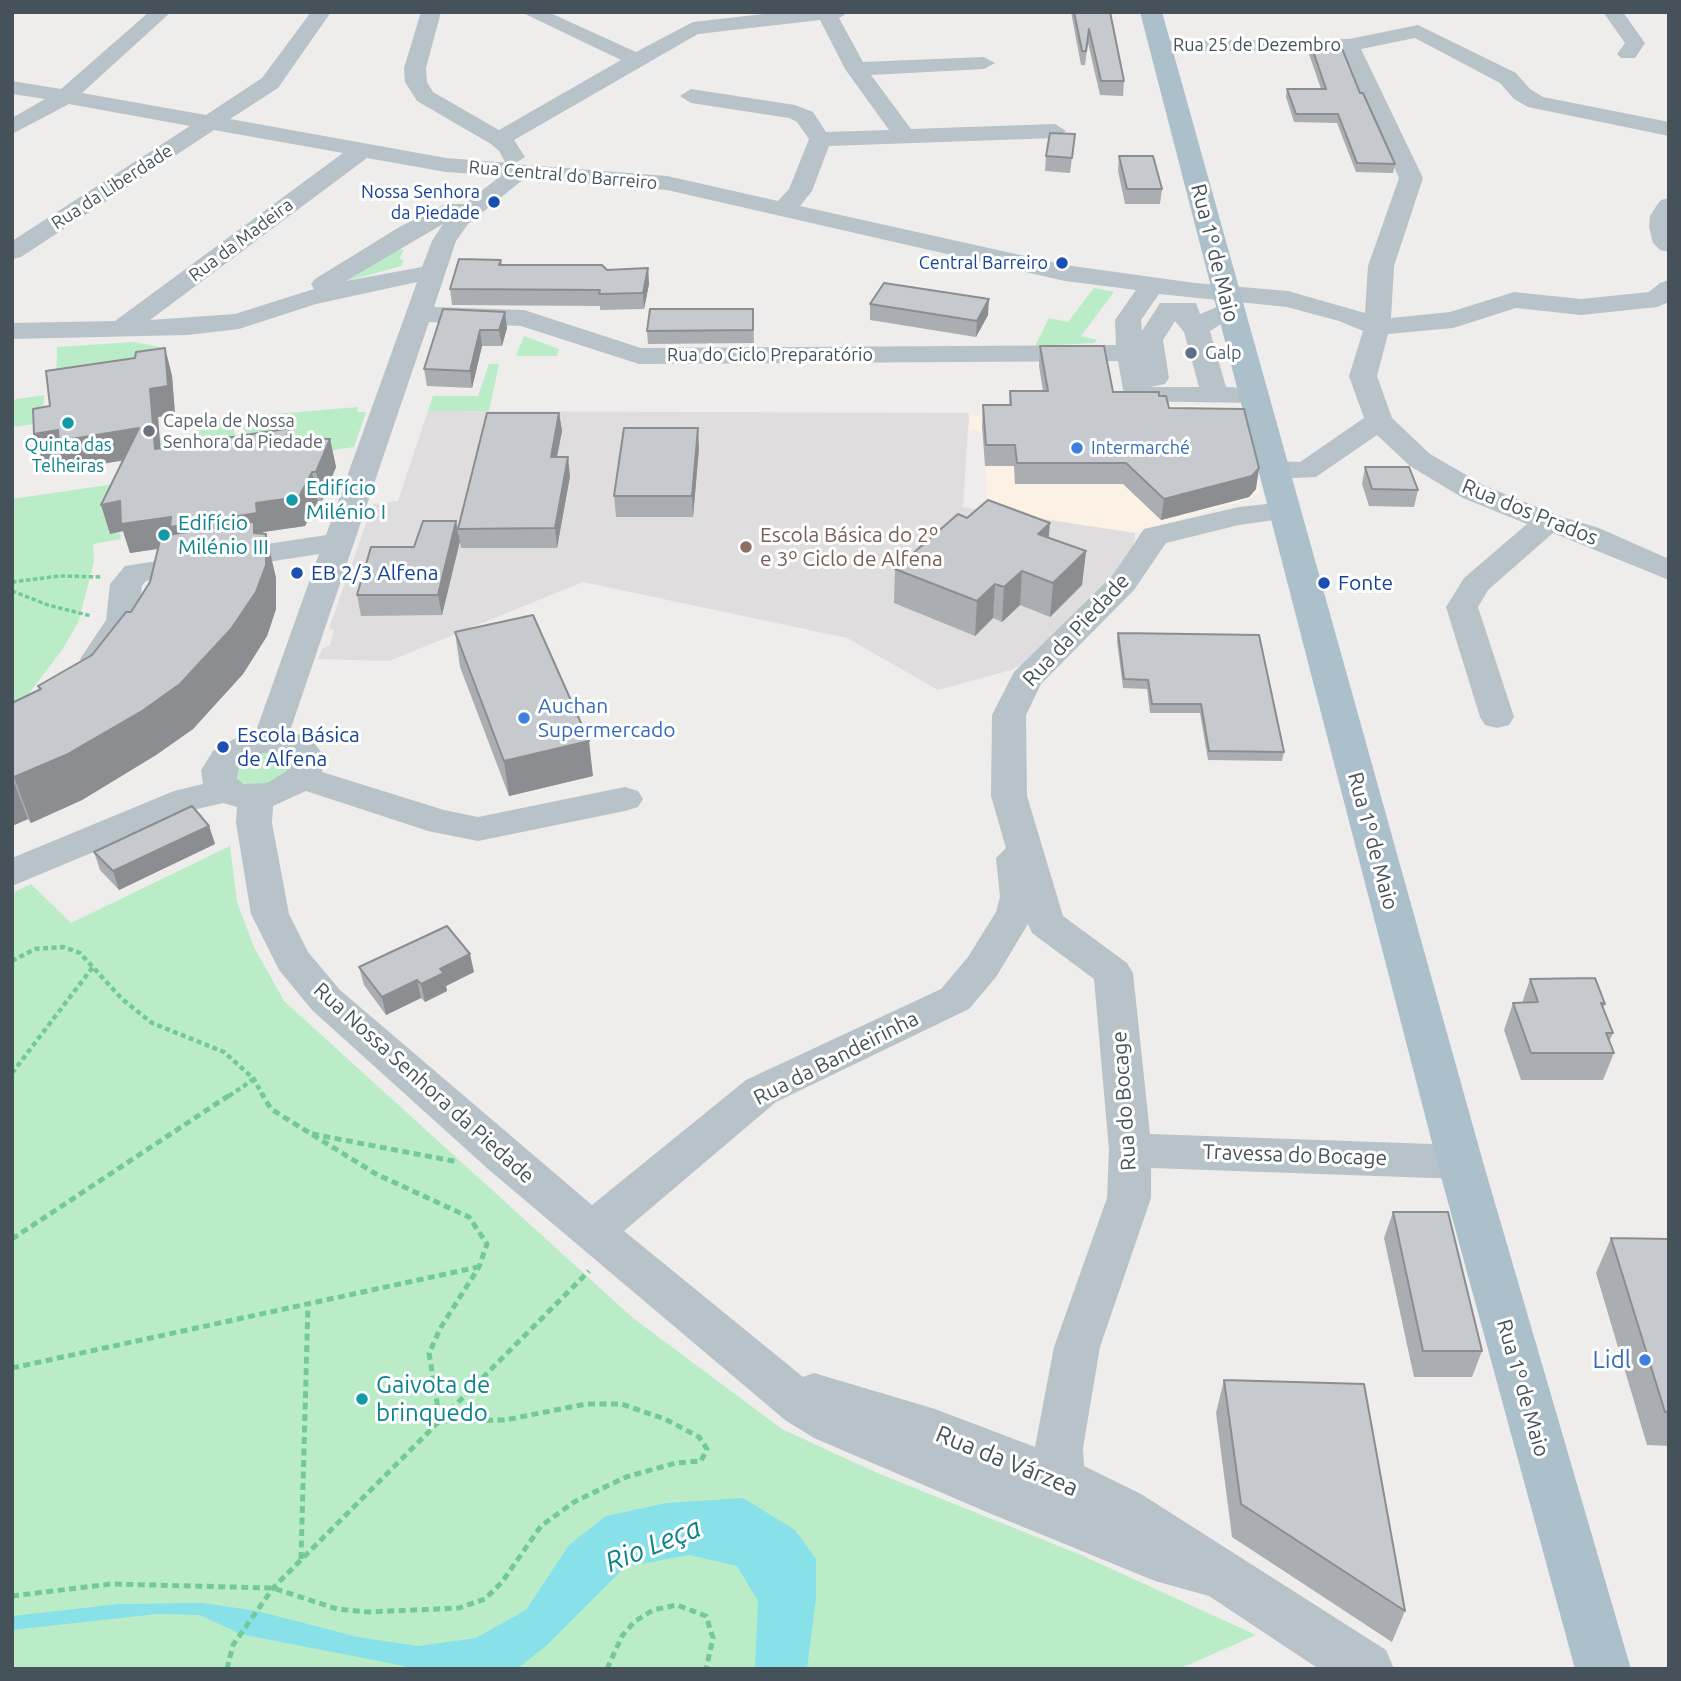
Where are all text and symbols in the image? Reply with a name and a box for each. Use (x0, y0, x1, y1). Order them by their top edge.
street label: Rua 25 de Dezembro (1173, 34, 1341, 56)
street label: Rua da Liberdade (47, 140, 177, 234)
street label: Rua Central do Barreiro (468, 156, 658, 194)
place label: Nossa Senhora da Piedade (361, 181, 480, 224)
street label: Rua 1º de Maio (1186, 181, 1244, 325)
street label: Rua da Madeira (185, 194, 297, 286)
marker: Nossa Senhora da Piedade (486, 194, 502, 210)
place label: Central Barreiro (919, 252, 1048, 274)
marker: Central Barreiro (1054, 255, 1070, 271)
place label: Galp (1205, 342, 1241, 364)
street label: Rua do Ciclo Preparatório (667, 344, 873, 366)
marker: Galp (1183, 345, 1199, 361)
place label: Capela de Nossa Senhora da Piedade (163, 410, 323, 452)
marker: Quinta das Telheiras (60, 415, 76, 431)
marker: Capela de Nossa Senhora da Piedade (141, 423, 157, 439)
place label: Quinta das Telheiras (25, 434, 111, 476)
place label: Intermarché (1091, 437, 1190, 459)
marker: Intermarché (1069, 440, 1085, 456)
street label: Rua dos Prados (1458, 473, 1602, 551)
place label: Edifício Milénio I (306, 475, 386, 525)
marker: Edifício Milénio I (284, 492, 300, 508)
place label: Edifício Milénio III (178, 510, 269, 560)
place label: Escola Básica do 2º e 3º Ciclo de Alfena (760, 522, 943, 572)
marker: Edifício Milénio III (156, 527, 172, 543)
marker: Escola Básica do 2º e 3º Ciclo de Alfena (738, 539, 754, 555)
place label: EB 2/3 Alfena (311, 560, 439, 586)
marker: EB 2/3 Alfena (289, 565, 305, 581)
street label: Rua da Piedade (1017, 568, 1135, 692)
place label: Fonte (1338, 570, 1393, 596)
marker: Fonte (1316, 575, 1332, 591)
place label: Auchan Supermercado (538, 693, 676, 743)
marker: Auchan Supermercado (516, 710, 532, 726)
place label: Escola Básica de Alfena (237, 722, 360, 772)
marker: Escola Básica de Alfena (215, 739, 231, 755)
street label: Rua 1º de Maio (1342, 769, 1404, 913)
street label: Rua Nossa Senhora da Piedade (308, 977, 540, 1189)
street label: Rua da Bandeirinha (749, 1006, 923, 1110)
street label: Rua do Bocage (1107, 1030, 1141, 1172)
street label: Travessa do Bocage (1202, 1139, 1388, 1171)
street label: Rua 1º de Maio (1491, 1316, 1555, 1460)
place label: Lidl (1593, 1346, 1631, 1374)
marker: Lidl (1637, 1352, 1653, 1368)
place label: Gaivota de brinquedo (376, 1371, 490, 1427)
marker: Gaivota de brinquedo (354, 1391, 370, 1407)
street label: Rua da Várzea (932, 1419, 1082, 1503)
water label: Rio Leça (600, 1511, 706, 1579)

